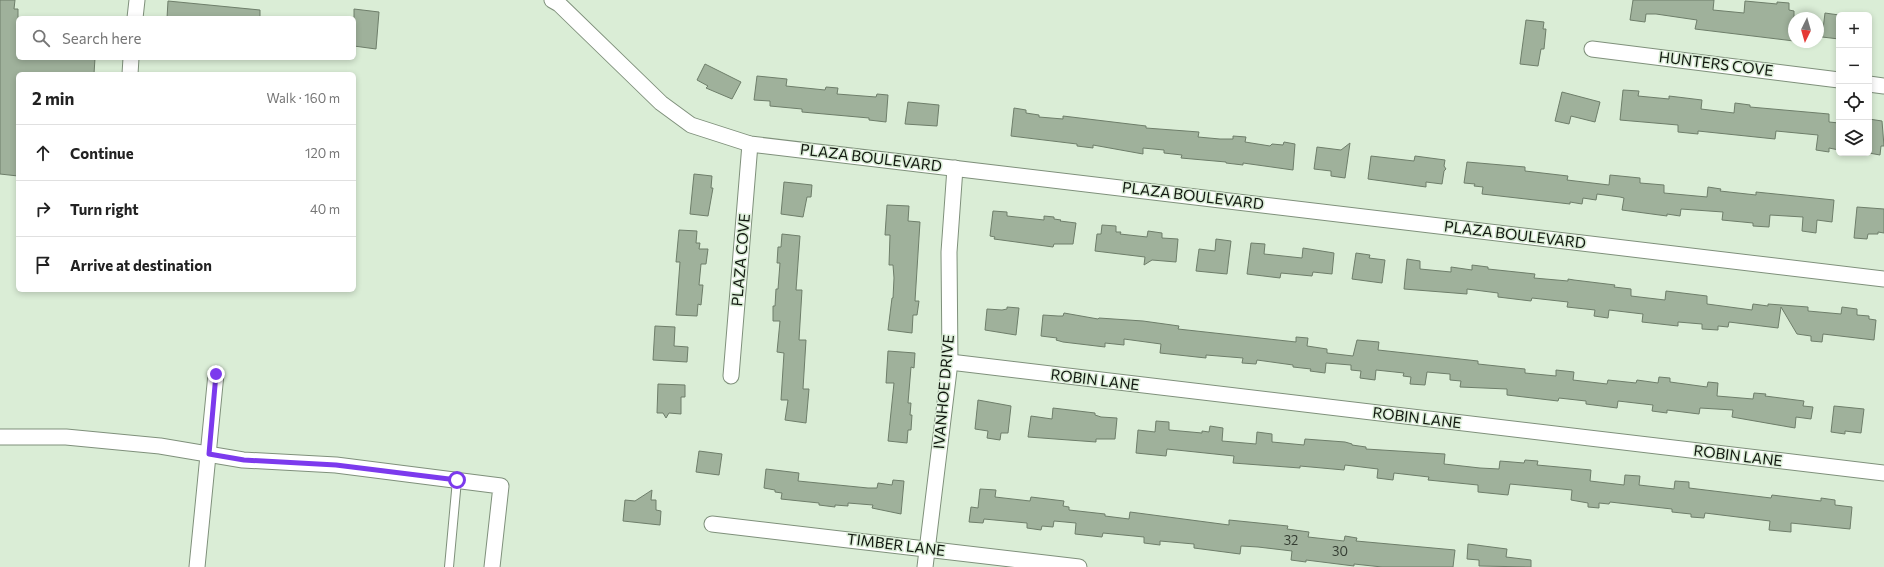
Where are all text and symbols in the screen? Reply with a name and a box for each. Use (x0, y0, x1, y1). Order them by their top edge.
north arrow (1788, 12, 1824, 48)
map controls (1836, 12, 1872, 156)
button: + (1836, 12, 1872, 48)
search box (16, 16, 356, 60)
icon: search (30, 27, 52, 49)
text: Search here (62, 29, 141, 47)
street label: HUNTERS COVE (1658, 47, 1774, 79)
button: − (1836, 48, 1872, 84)
button: locate (1836, 84, 1872, 120)
text: 2 min (32, 88, 74, 109)
text: Walk · 160 m (266, 90, 340, 106)
button: layers (1836, 120, 1872, 156)
street label: PLAZA BOULEVARD (799, 139, 943, 175)
icon: ahead (32, 142, 54, 164)
text: Continue (70, 144, 134, 162)
text: 120 m (305, 145, 340, 161)
street label: PLAZA BOULEVARD (1121, 177, 1265, 213)
icon: right (32, 198, 54, 220)
text: Turn right (70, 200, 139, 218)
text: 40 m (310, 201, 340, 217)
street label: PLAZA COVE (727, 213, 753, 307)
street label: PLAZA BOULEVARD (1443, 216, 1587, 252)
icon: arrive (32, 254, 54, 276)
text: Arrive at destination (70, 256, 212, 274)
street label: IVANHOE DRIVE (929, 334, 957, 450)
route end (207, 365, 225, 383)
street label: ROBIN LANE (1050, 365, 1141, 393)
street label: ROBIN LANE (1372, 403, 1463, 431)
street label: ROBIN LANE (1693, 441, 1784, 469)
route start (448, 471, 466, 489)
street label: TIMBER LANE (846, 529, 946, 559)
house number: 32 (1284, 532, 1298, 548)
house number: 30 (1332, 543, 1348, 559)

